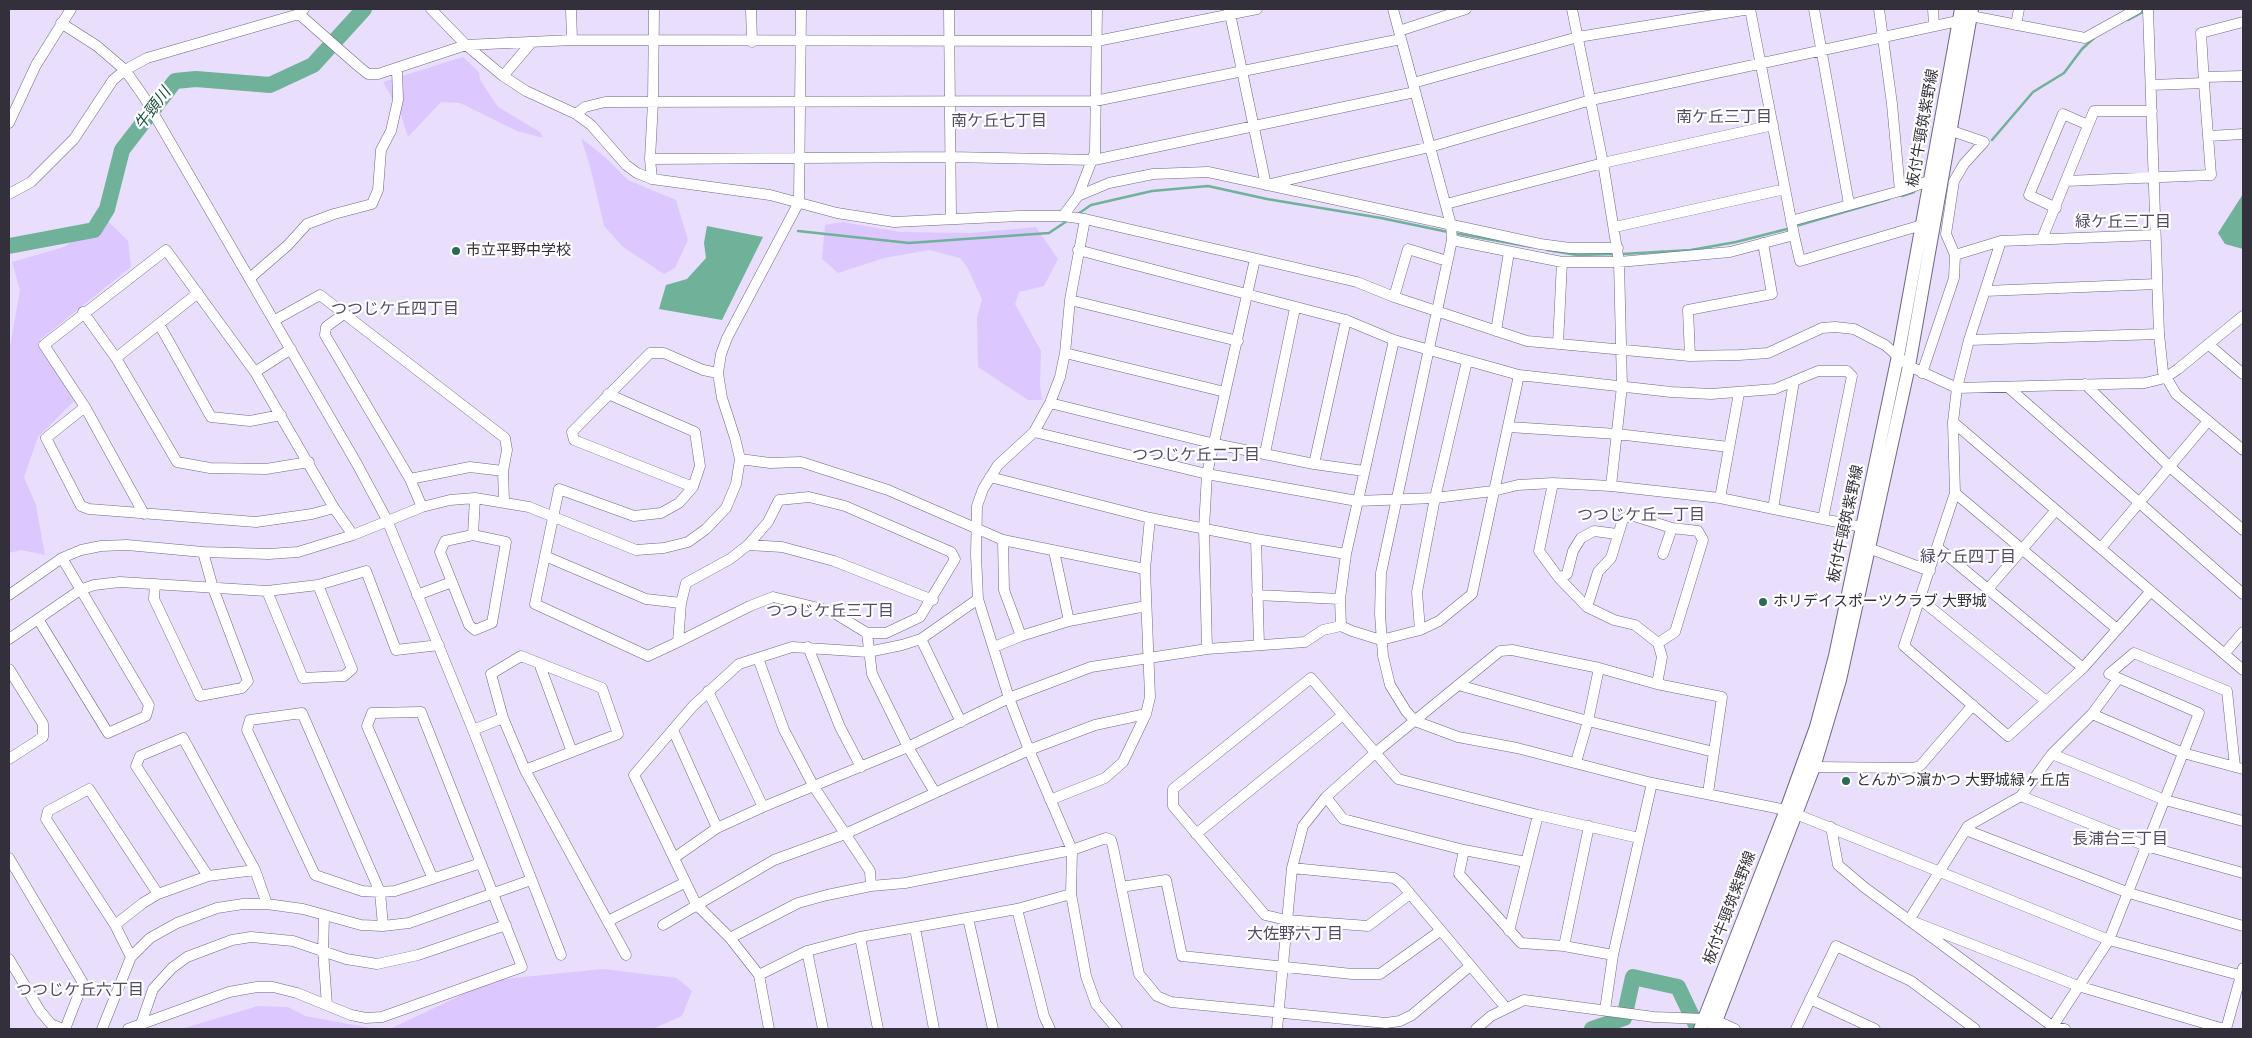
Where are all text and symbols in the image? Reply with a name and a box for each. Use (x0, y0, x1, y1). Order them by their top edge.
street label: 板付牛頸筑紫野線 (1904, 67, 1942, 189)
water label: 牛頸川 (131, 84, 175, 134)
district label: 南ケ丘三丁目 (1676, 107, 1772, 127)
district label: 南ケ丘七丁目 (951, 111, 1047, 131)
district label: 緑ケ丘三丁目 (2075, 212, 2171, 232)
place label: 市立平野中学校 (466, 242, 571, 260)
marker: 市立平野中学校 (450, 245, 462, 257)
district label: つつじケ丘四丁目 (331, 299, 459, 319)
district label: つつじケ丘二丁目 (1132, 445, 1260, 465)
street label: 板付牛頸筑紫野線 (1825, 463, 1867, 585)
district label: つつじケ丘一丁目 (1577, 505, 1705, 525)
district label: 緑ケ丘四丁目 (1920, 547, 2016, 567)
place label: ホリデイスポーツクラブ 大野城 (1773, 593, 1987, 611)
marker: ホリデイスポーツクラブ 大野城 (1757, 596, 1769, 608)
district label: つつじケ丘三丁目 (766, 601, 894, 621)
place label: とんかつ濵かつ 大野城緑ヶ丘店 (1856, 772, 2070, 790)
marker: とんかつ濵かつ 大野城緑ヶ丘店 (1840, 775, 1852, 787)
district label: 長浦台三丁目 (2072, 829, 2168, 849)
street label: 板付牛頸筑紫野線 (1700, 849, 1760, 967)
district label: 大佐野六丁目 (1247, 924, 1343, 944)
district label: つつじケ丘六丁目 (16, 980, 144, 1000)

